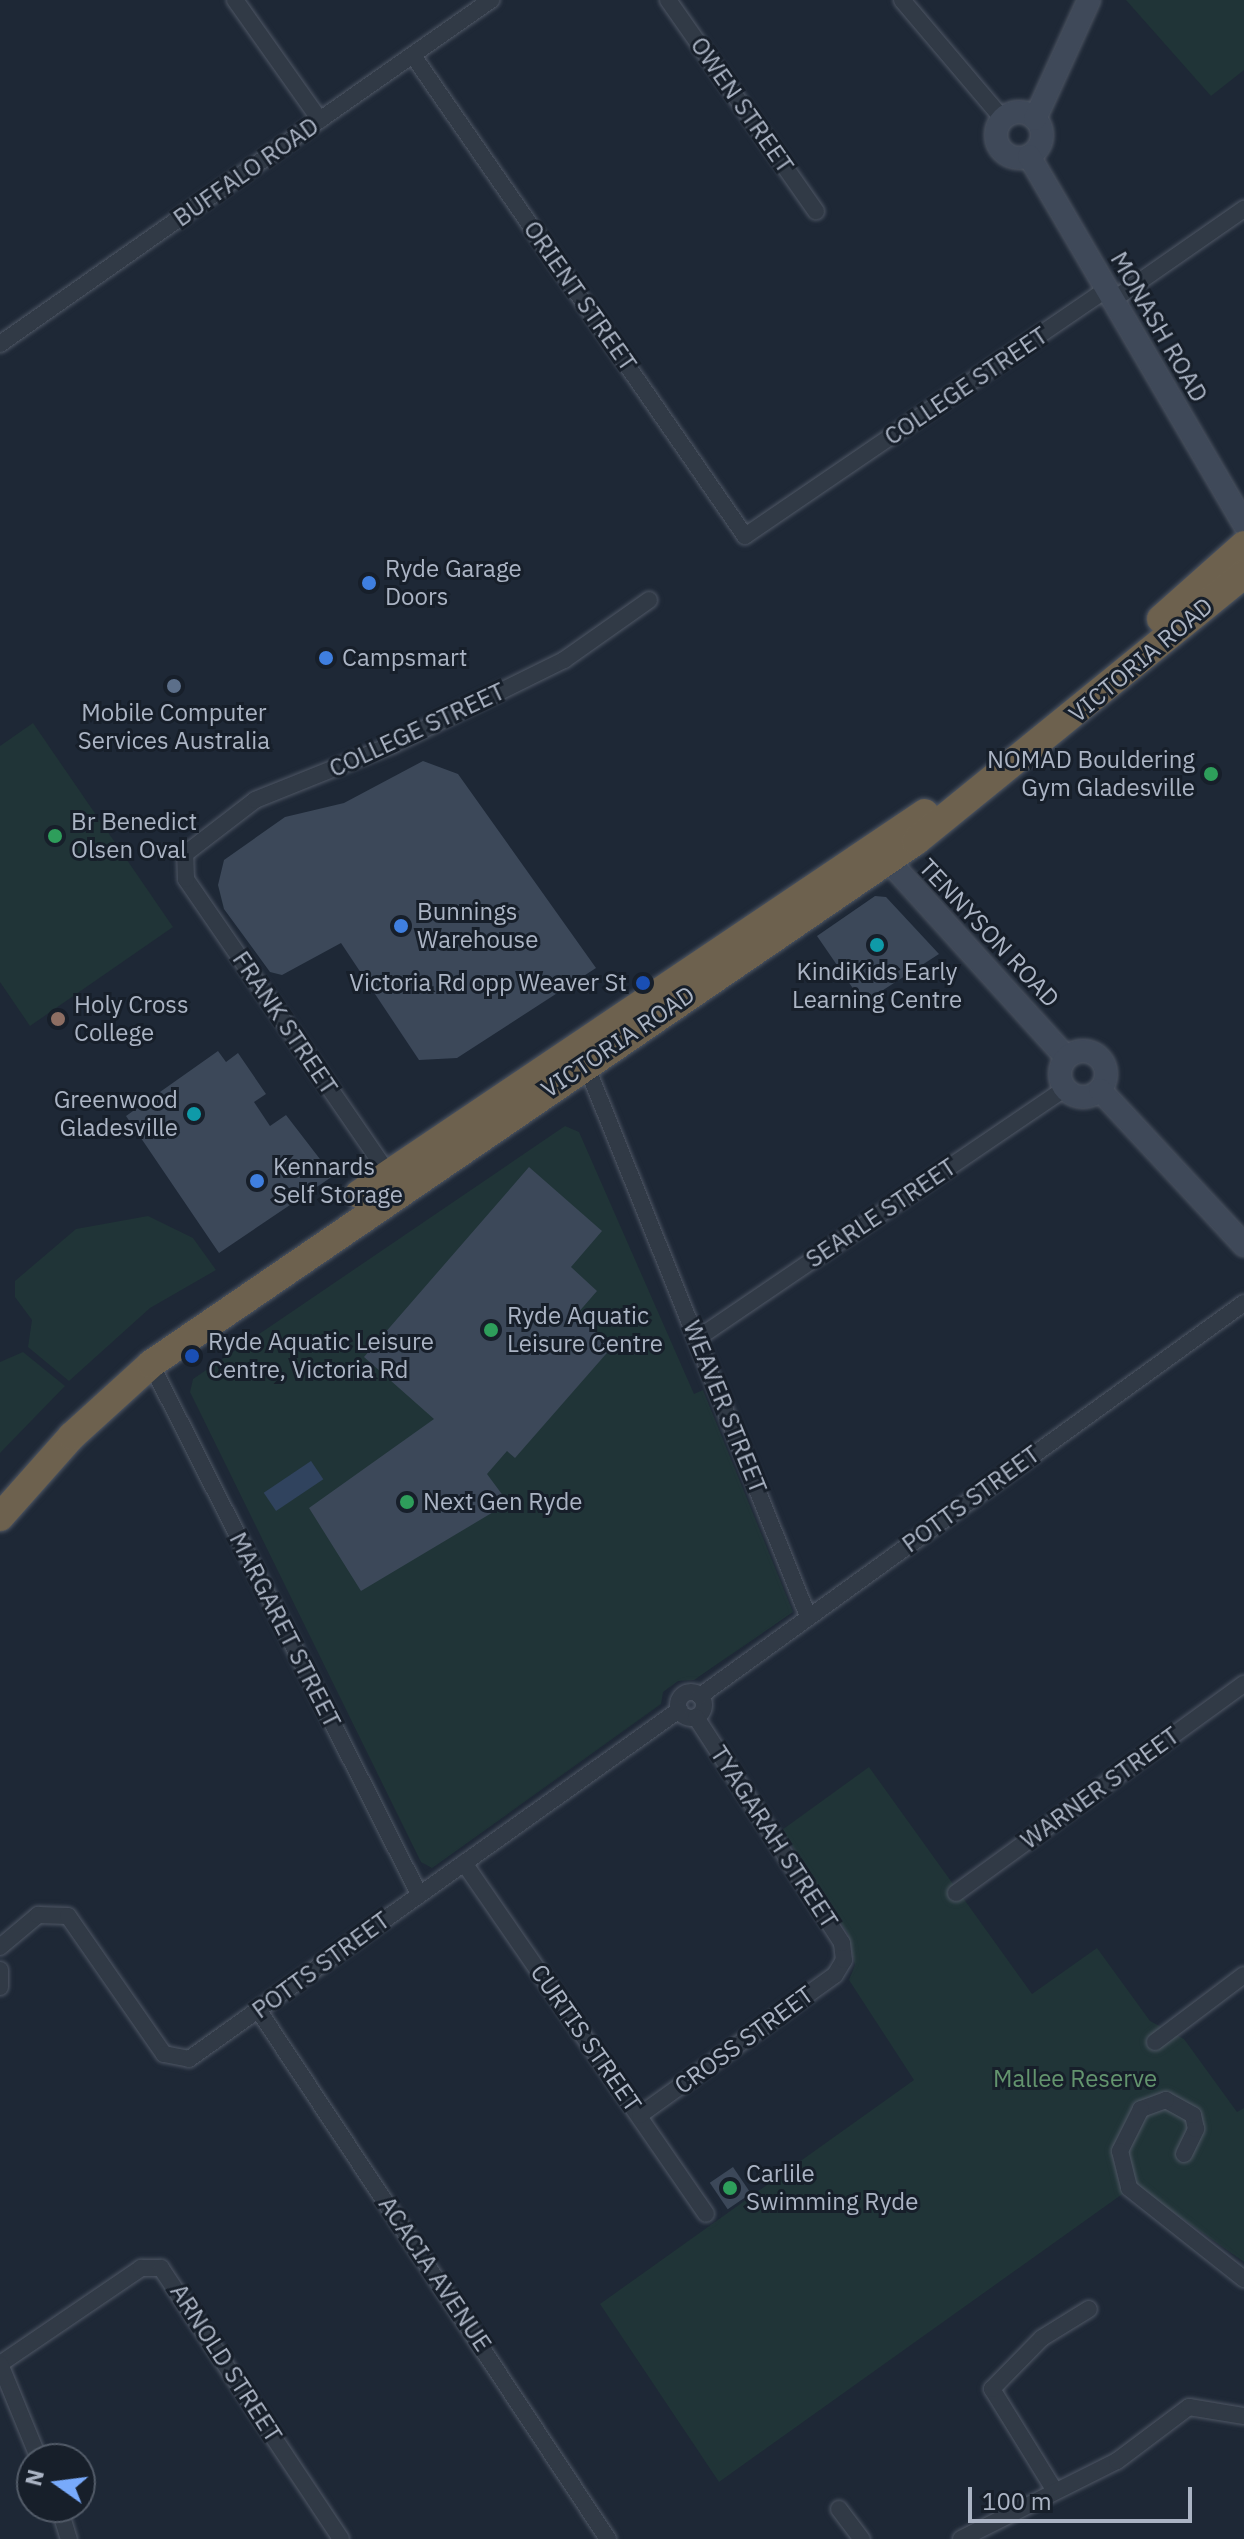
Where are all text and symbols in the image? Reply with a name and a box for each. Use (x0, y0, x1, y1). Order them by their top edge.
street label: OWEN STREET (684, 31, 800, 179)
street label: BUFFALO ROAD (168, 111, 324, 233)
street label: ORIENT STREET (518, 215, 642, 377)
street label: MONASH ROAD (1104, 247, 1214, 407)
street label: COLLEGE STREET (879, 321, 1053, 451)
place label: Ryde Garage Doors (385, 555, 522, 611)
marker: Ryde Garage Doors (360, 574, 378, 592)
street label: VICTORIA ROAD (1063, 592, 1219, 728)
place label: Campsmart (342, 644, 467, 672)
marker: Campsmart (317, 649, 335, 667)
marker: Mobile Computer Services Australia (165, 677, 183, 695)
street label: COLLEGE STREET (325, 677, 509, 783)
place label: Mobile Computer Services Australia (78, 699, 270, 755)
place label: NOMAD Bouldering Gym Gladesville (987, 746, 1195, 802)
marker: NOMAD Bouldering Gym Gladesville (1202, 765, 1220, 783)
place label: Br Benedict Olsen Oval (71, 808, 197, 864)
marker: Br Benedict Olsen Oval (46, 827, 64, 845)
street label: TENNYSON ROAD (913, 853, 1065, 1013)
place label: Bunnings Warehouse (417, 898, 538, 954)
marker: Bunnings Warehouse (392, 917, 410, 935)
marker: KindiKids Early Learning Centre (868, 936, 886, 954)
street label: FRANK STREET (227, 946, 343, 1100)
place label: KindiKids Early Learning Centre (792, 958, 962, 1014)
place label: Victoria Rd opp Weaver St (349, 969, 627, 997)
marker: Victoria Rd opp Weaver St (634, 974, 652, 992)
street label: VICTORIA ROAD (536, 980, 700, 1104)
place label: Holy Cross College (74, 991, 189, 1047)
marker: Holy Cross College (49, 1010, 67, 1028)
place label: Greenwood Gladesville (54, 1086, 178, 1142)
marker: Greenwood Gladesville (185, 1105, 203, 1123)
street label: SEARLE STREET (800, 1152, 962, 1274)
place label: Kennards Self Storage (273, 1153, 403, 1209)
marker: Kennards Self Storage (248, 1172, 266, 1190)
place label: Ryde Aquatic Leisure Centre (507, 1302, 663, 1358)
street label: WEAVER STREET (677, 1316, 773, 1498)
marker: Ryde Aquatic Leisure Centre (482, 1321, 500, 1339)
place label: Ryde Aquatic Leisure Centre, Victoria Rd (208, 1328, 434, 1384)
marker: Ryde Aquatic Leisure Centre, Victoria Rd (183, 1347, 201, 1365)
street label: POTTS STREET (897, 1439, 1045, 1559)
place label: Next Gen Ryde (423, 1488, 582, 1516)
marker: Next Gen Ryde (398, 1493, 416, 1511)
street label: MARGARET STREET (223, 1528, 347, 1732)
street label: WARNER STREET (1015, 1721, 1185, 1855)
street label: TYAGARAH STREET (704, 1740, 844, 1934)
street label: POTTS STREET (247, 1905, 395, 2025)
street label: CURTIS STREET (525, 1959, 647, 2117)
street label: CROSS STREET (669, 1980, 819, 2100)
park label: Mallee Reserve (993, 2065, 1157, 2093)
place label: Carlile Swimming Ryde (746, 2160, 918, 2216)
marker: Carlile Swimming Ryde (721, 2179, 739, 2197)
street label: ACACIA AVENUE (373, 2191, 497, 2357)
street label: ARNOLD STREET (164, 2278, 288, 2448)
north arrow (16, 2443, 96, 2523)
text: N (18, 2466, 50, 2489)
scale bar (972, 2471, 1196, 2521)
text: 100 m (982, 2485, 1052, 2517)

